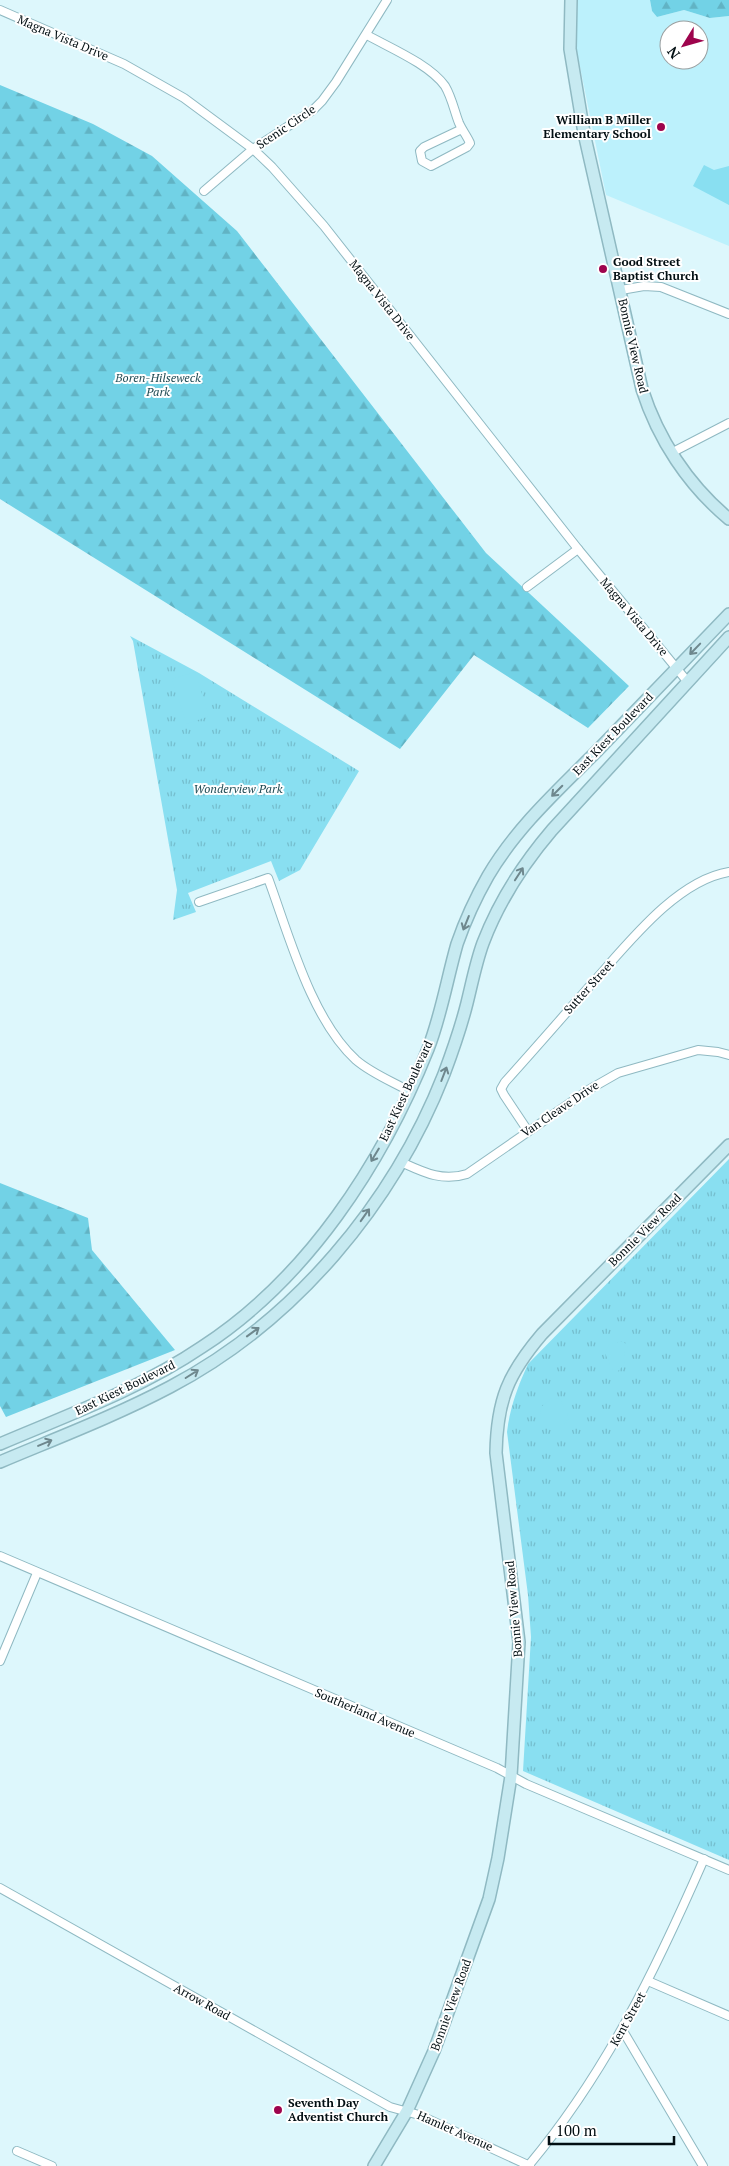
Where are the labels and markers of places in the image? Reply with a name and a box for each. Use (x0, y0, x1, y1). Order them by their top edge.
place label: William B Miller Elementary School (543, 112, 652, 141)
marker: William B Miller Elementary School (655, 121, 667, 133)
place label: Good Street Baptist Church (613, 254, 699, 283)
marker: Good Street Baptist Church (597, 263, 609, 275)
place label: Seventh Day Adventist Church (288, 2095, 389, 2124)
marker: Seventh Day Adventist Church (272, 2104, 284, 2116)

